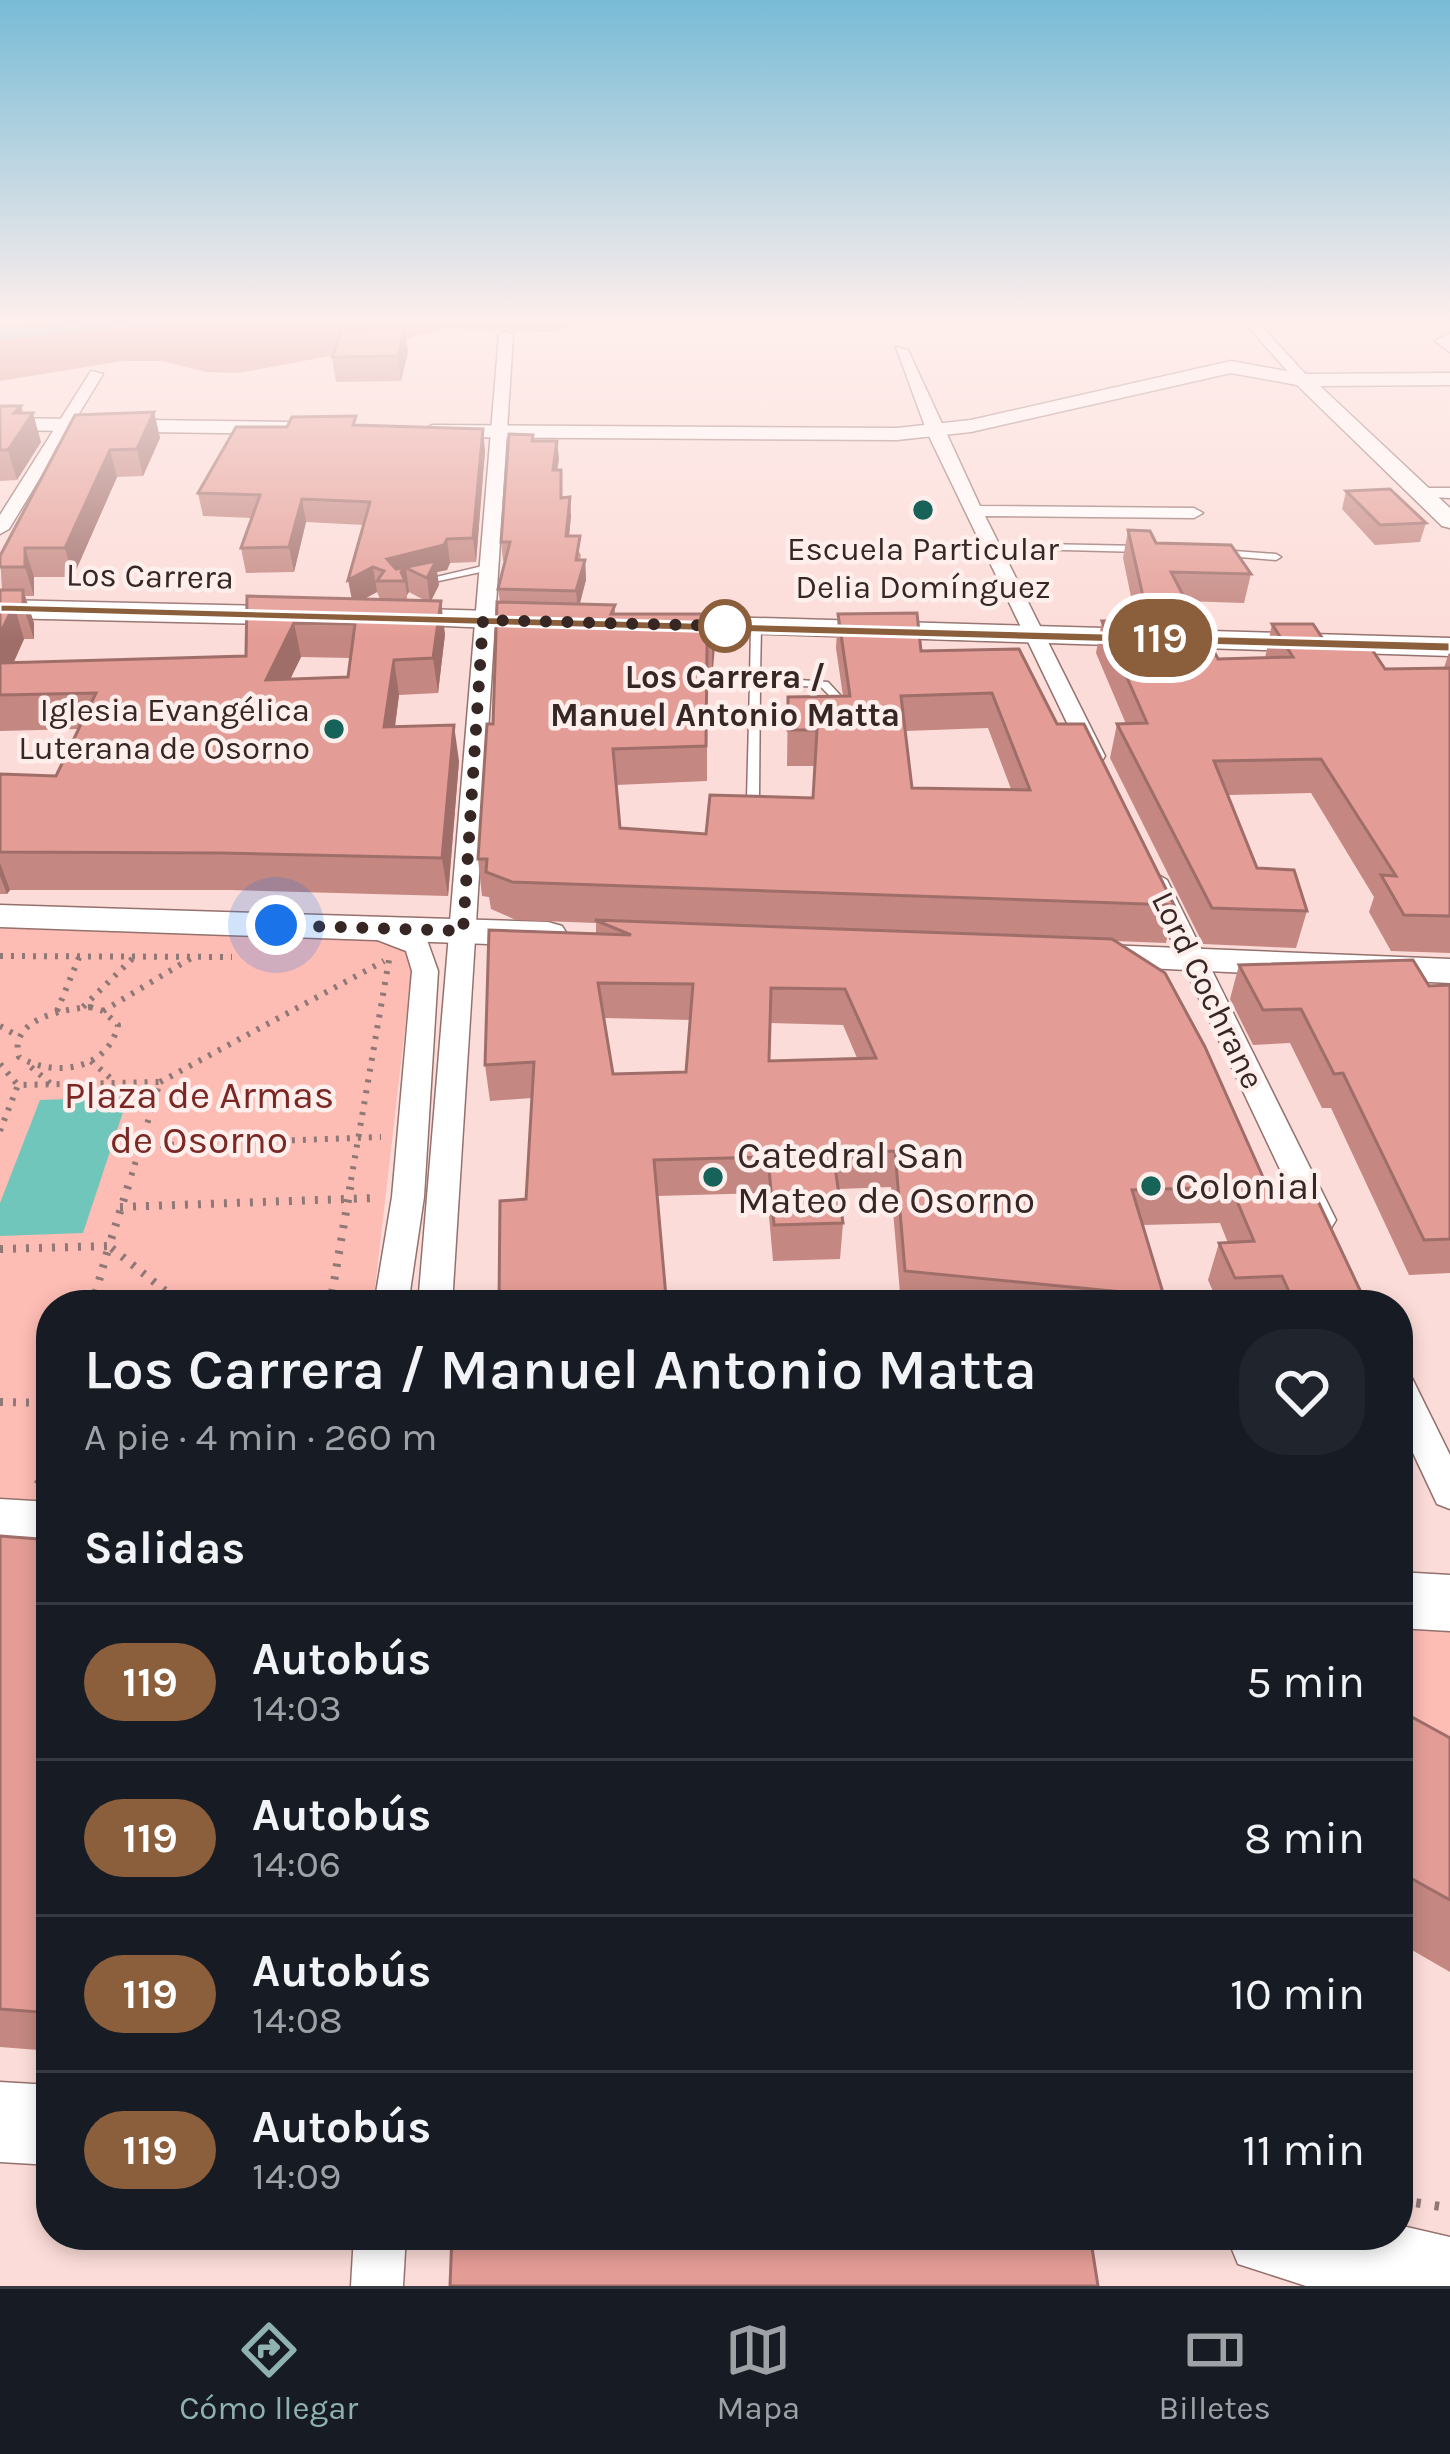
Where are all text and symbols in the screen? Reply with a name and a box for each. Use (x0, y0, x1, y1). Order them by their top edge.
marker: Escuela Particular Delia Domínguez (910, 497, 936, 523)
place label: Escuela Particular Delia Domínguez (787, 530, 1059, 606)
street label: Los Carrera (66, 556, 234, 596)
line badge: 119 (1091, 599, 1229, 677)
marker: Los Carrera / Manuel Antonio Matta (700, 601, 750, 651)
text: 119 (1132, 613, 1188, 663)
place label: Los Carrera / Manuel Antonio Matta (550, 658, 900, 734)
place label: Iglesia Evangélica Luterana de Osorno (18, 691, 310, 767)
marker: Iglesia Evangélica Luterana de Osorno (321, 716, 347, 742)
street label: Lord Cochrane (1144, 885, 1272, 1095)
your location (246, 895, 306, 955)
park label: Plaza de Armas de Osorno (64, 1072, 334, 1163)
place label: Catedral San Mateo de Osorno (737, 1132, 1035, 1223)
place label: Colonial (1175, 1163, 1320, 1209)
marker: Catedral San Mateo de Osorno (700, 1164, 726, 1190)
marker: Colonial (1138, 1173, 1164, 1199)
button: heart (1239, 1329, 1365, 1455)
text: Los Carrera / Manuel Antonio Matta (84, 1336, 1037, 1402)
text: A pie · 4 min · 260 m (84, 1414, 438, 1460)
text: Salidas (84, 1522, 245, 1574)
text: Autobús (252, 1633, 431, 1685)
text: 5 min (1246, 1656, 1365, 1708)
text: 119 (122, 1657, 178, 1707)
text: 14:03 (252, 1685, 342, 1731)
text: Autobús (252, 1789, 431, 1841)
text: 8 min (1244, 1812, 1365, 1864)
text: 119 (122, 1813, 178, 1863)
text: 14:06 (252, 1841, 341, 1887)
text: Autobús (252, 1945, 431, 1997)
text: 10 min (1230, 1968, 1365, 2020)
text: 119 (122, 1969, 178, 2019)
text: 14:08 (252, 1997, 343, 2043)
text: Autobús (252, 2101, 431, 2153)
text: 11 min (1242, 2124, 1365, 2176)
text: 119 (122, 2125, 178, 2175)
text: 14:09 (252, 2153, 341, 2199)
tab: Cómo llegar (179, 2317, 358, 2427)
tab: Mapa (717, 2317, 800, 2427)
tab: Billetes (1158, 2317, 1271, 2427)

